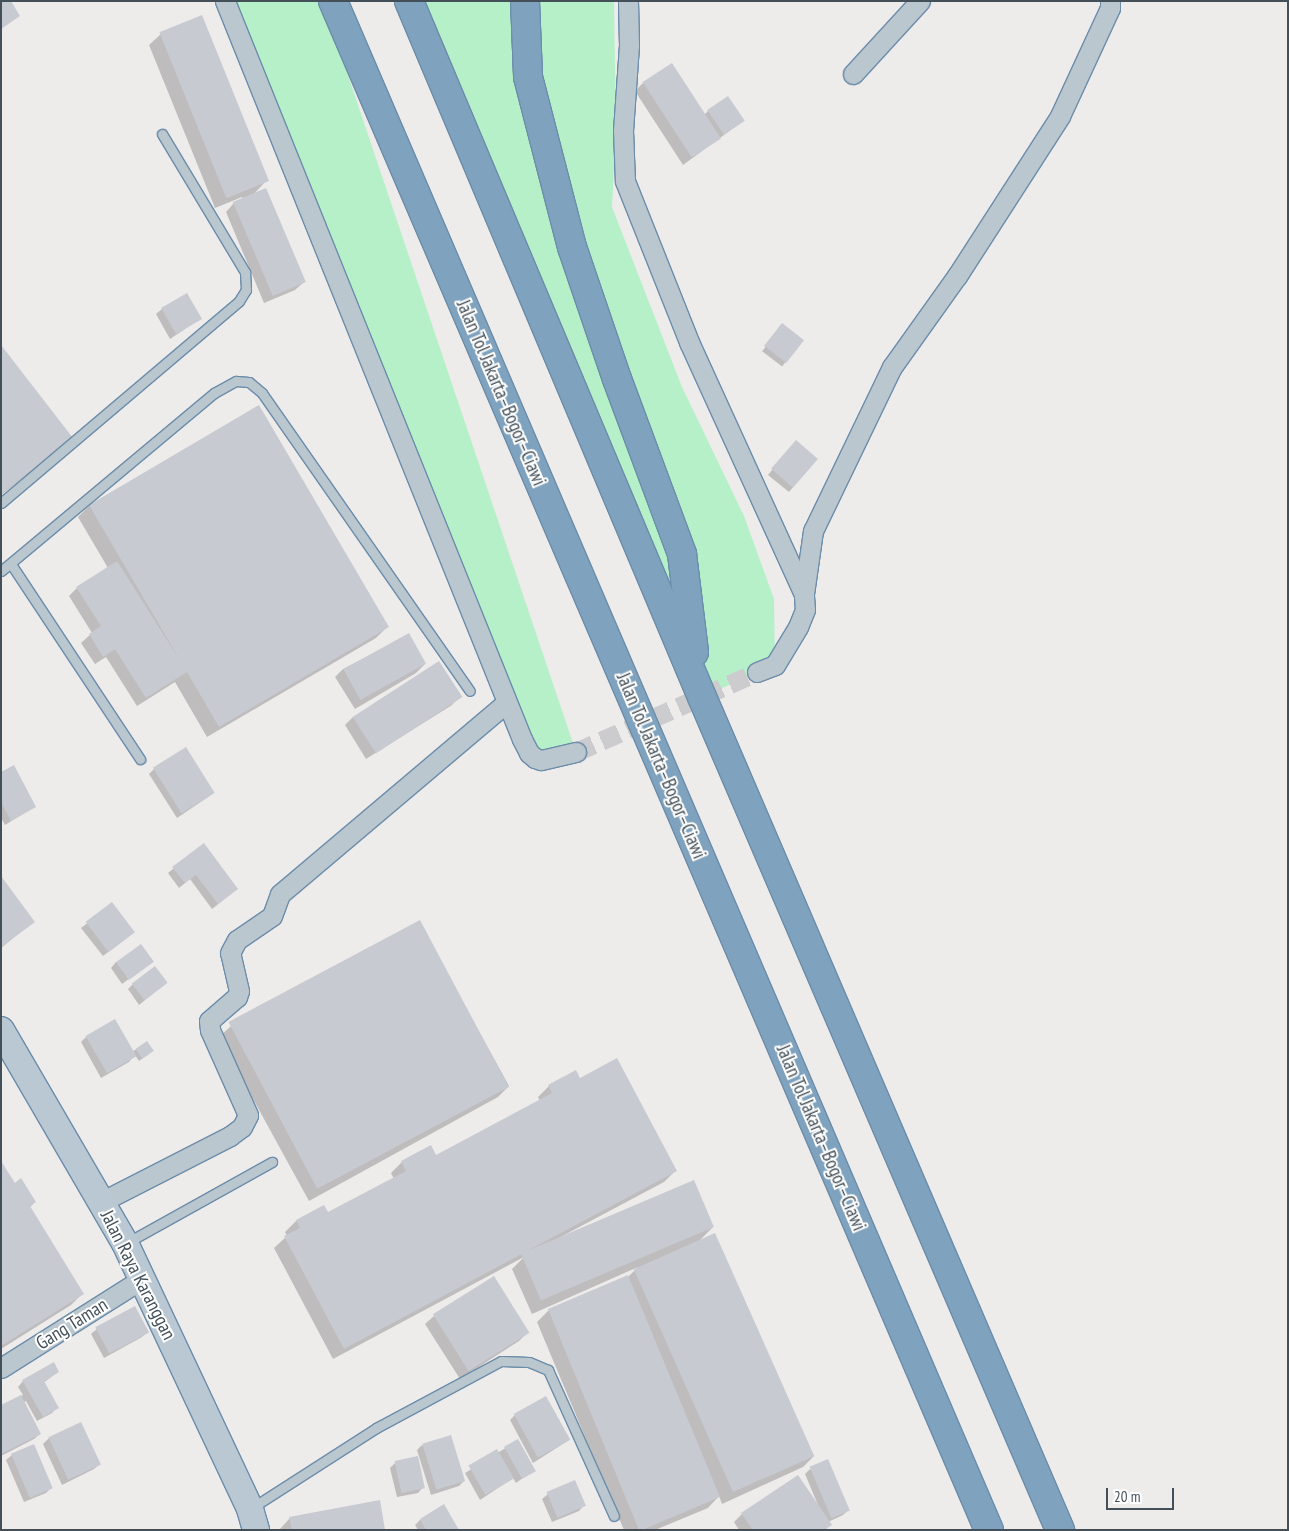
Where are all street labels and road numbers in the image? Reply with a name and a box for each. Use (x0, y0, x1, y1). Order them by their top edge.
street label: Jalan Tol Jakarta–Bogor–Ciawi (451, 296, 551, 490)
street label: Jalan Tol Jakarta–Bogor–Ciawi (611, 669, 711, 863)
street label: Jalan Tol Jakarta–Bogor–Ciawi (771, 1041, 871, 1235)
street label: Jalan Raya Karanggan (96, 1207, 180, 1343)
street label: Gang Taman (32, 1293, 112, 1355)

